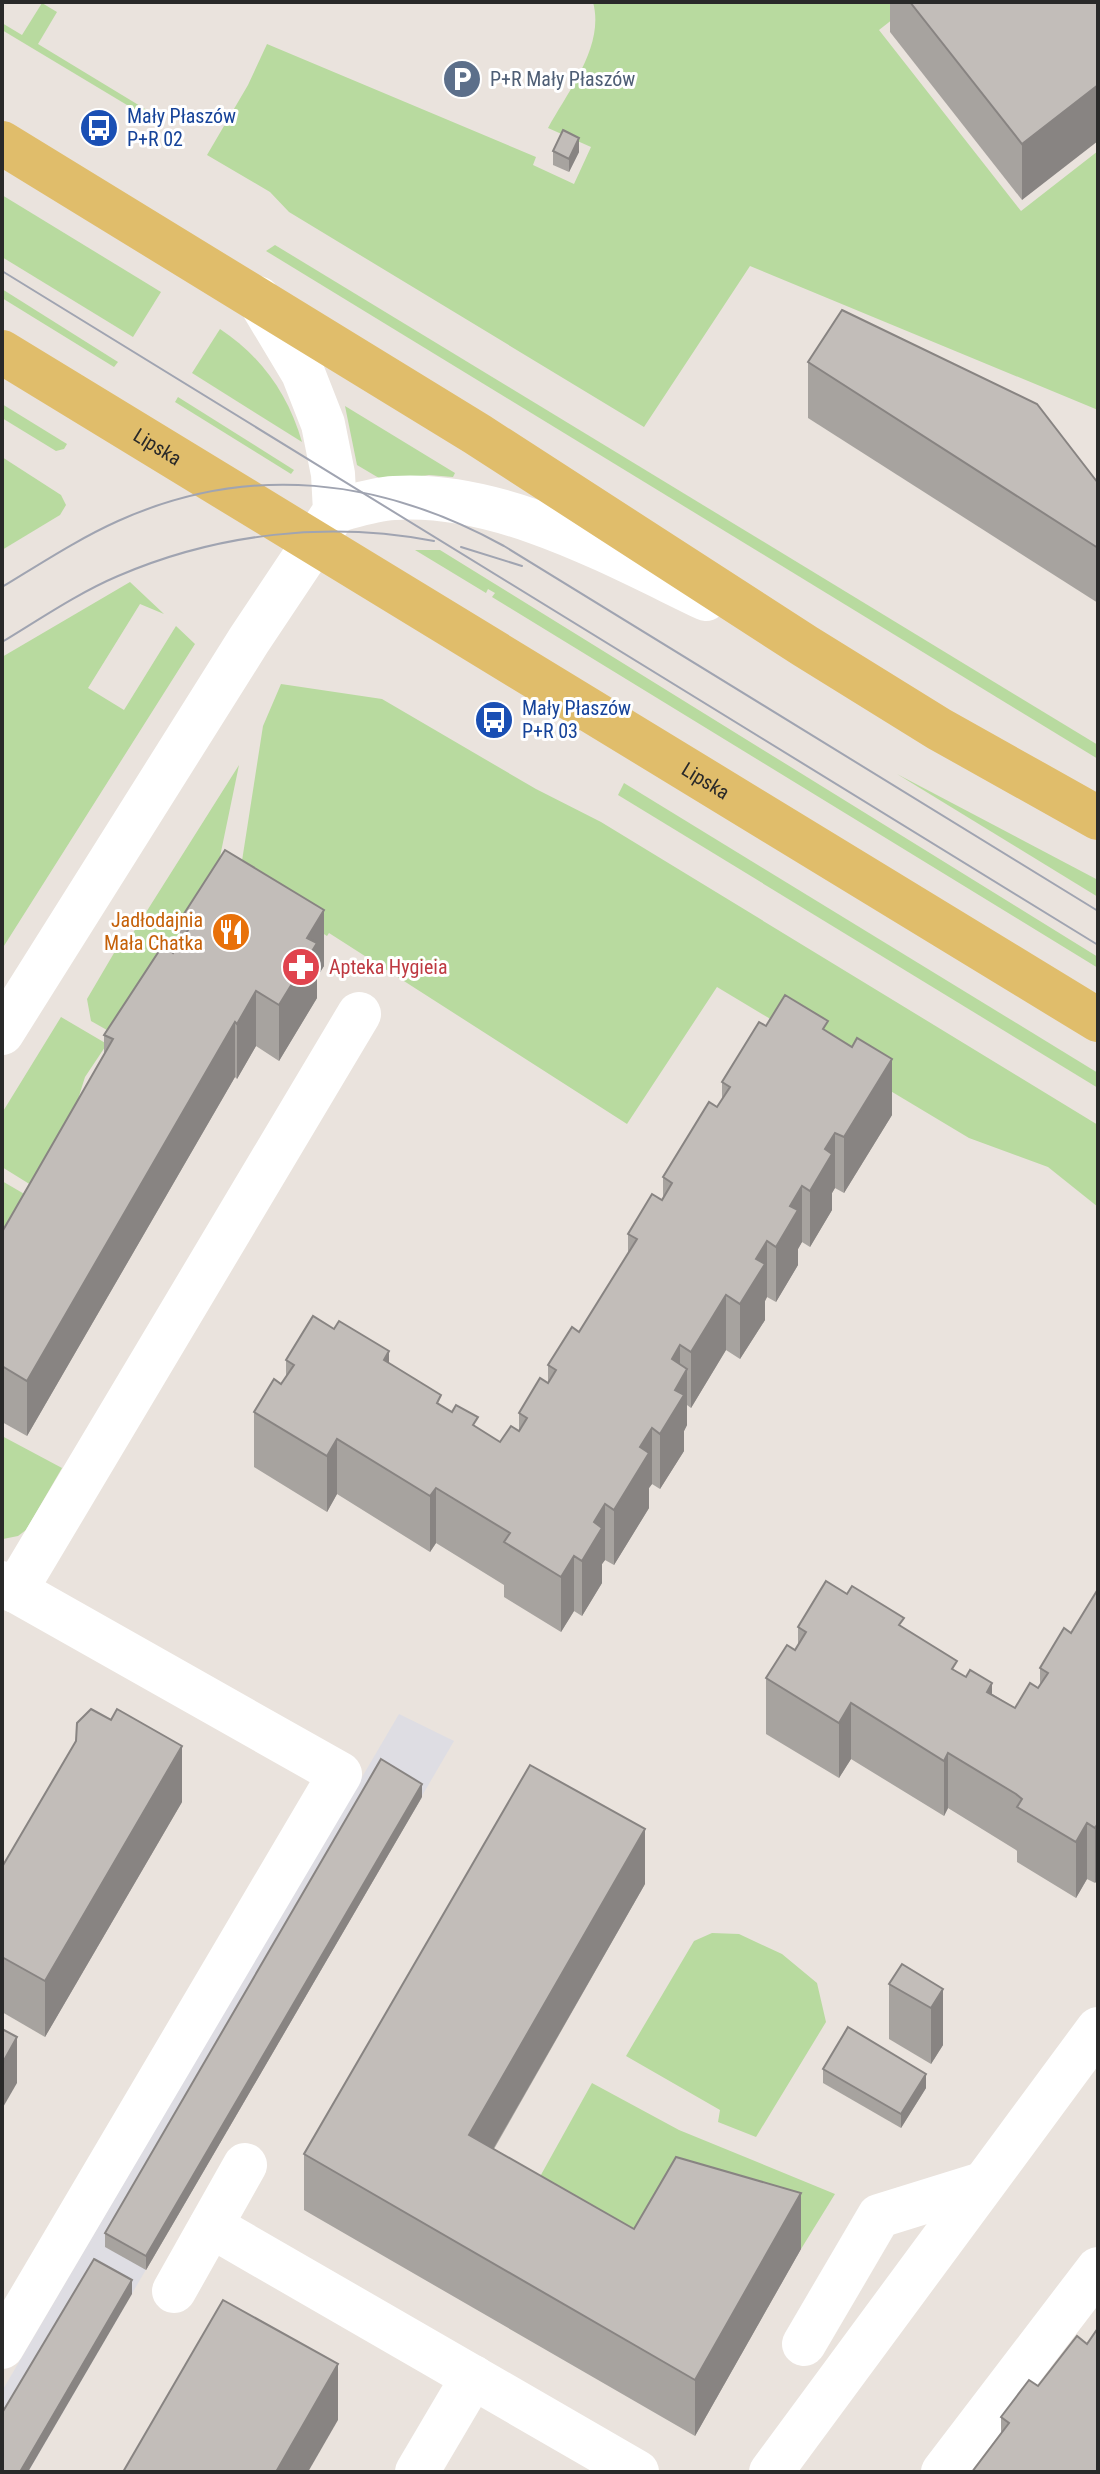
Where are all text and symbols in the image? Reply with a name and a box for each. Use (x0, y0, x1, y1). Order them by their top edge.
parking icon: P+R Mały Płaszów (441, 58, 483, 100)
place label: P+R Mały Płaszów (490, 67, 635, 91)
place label: Mały Płaszów P+R 02 (127, 104, 236, 151)
bus stop icon: Mały Płaszów P+R 02 (78, 107, 120, 149)
street label: Lipska (129, 423, 186, 470)
place label: Mały Płaszów P+R 03 (522, 696, 631, 743)
bus stop icon: Mały Płaszów P+R 03 (473, 699, 515, 741)
street label: Lipska (677, 757, 734, 805)
place label: Jadłodajnia Mała Chatka (104, 908, 203, 955)
restaurant icon: Jadłodajnia Mała Chatka (210, 911, 252, 953)
pharmacy icon: Apteka Hygieia (280, 946, 322, 988)
place label: Apteka Hygieia (329, 955, 447, 979)

